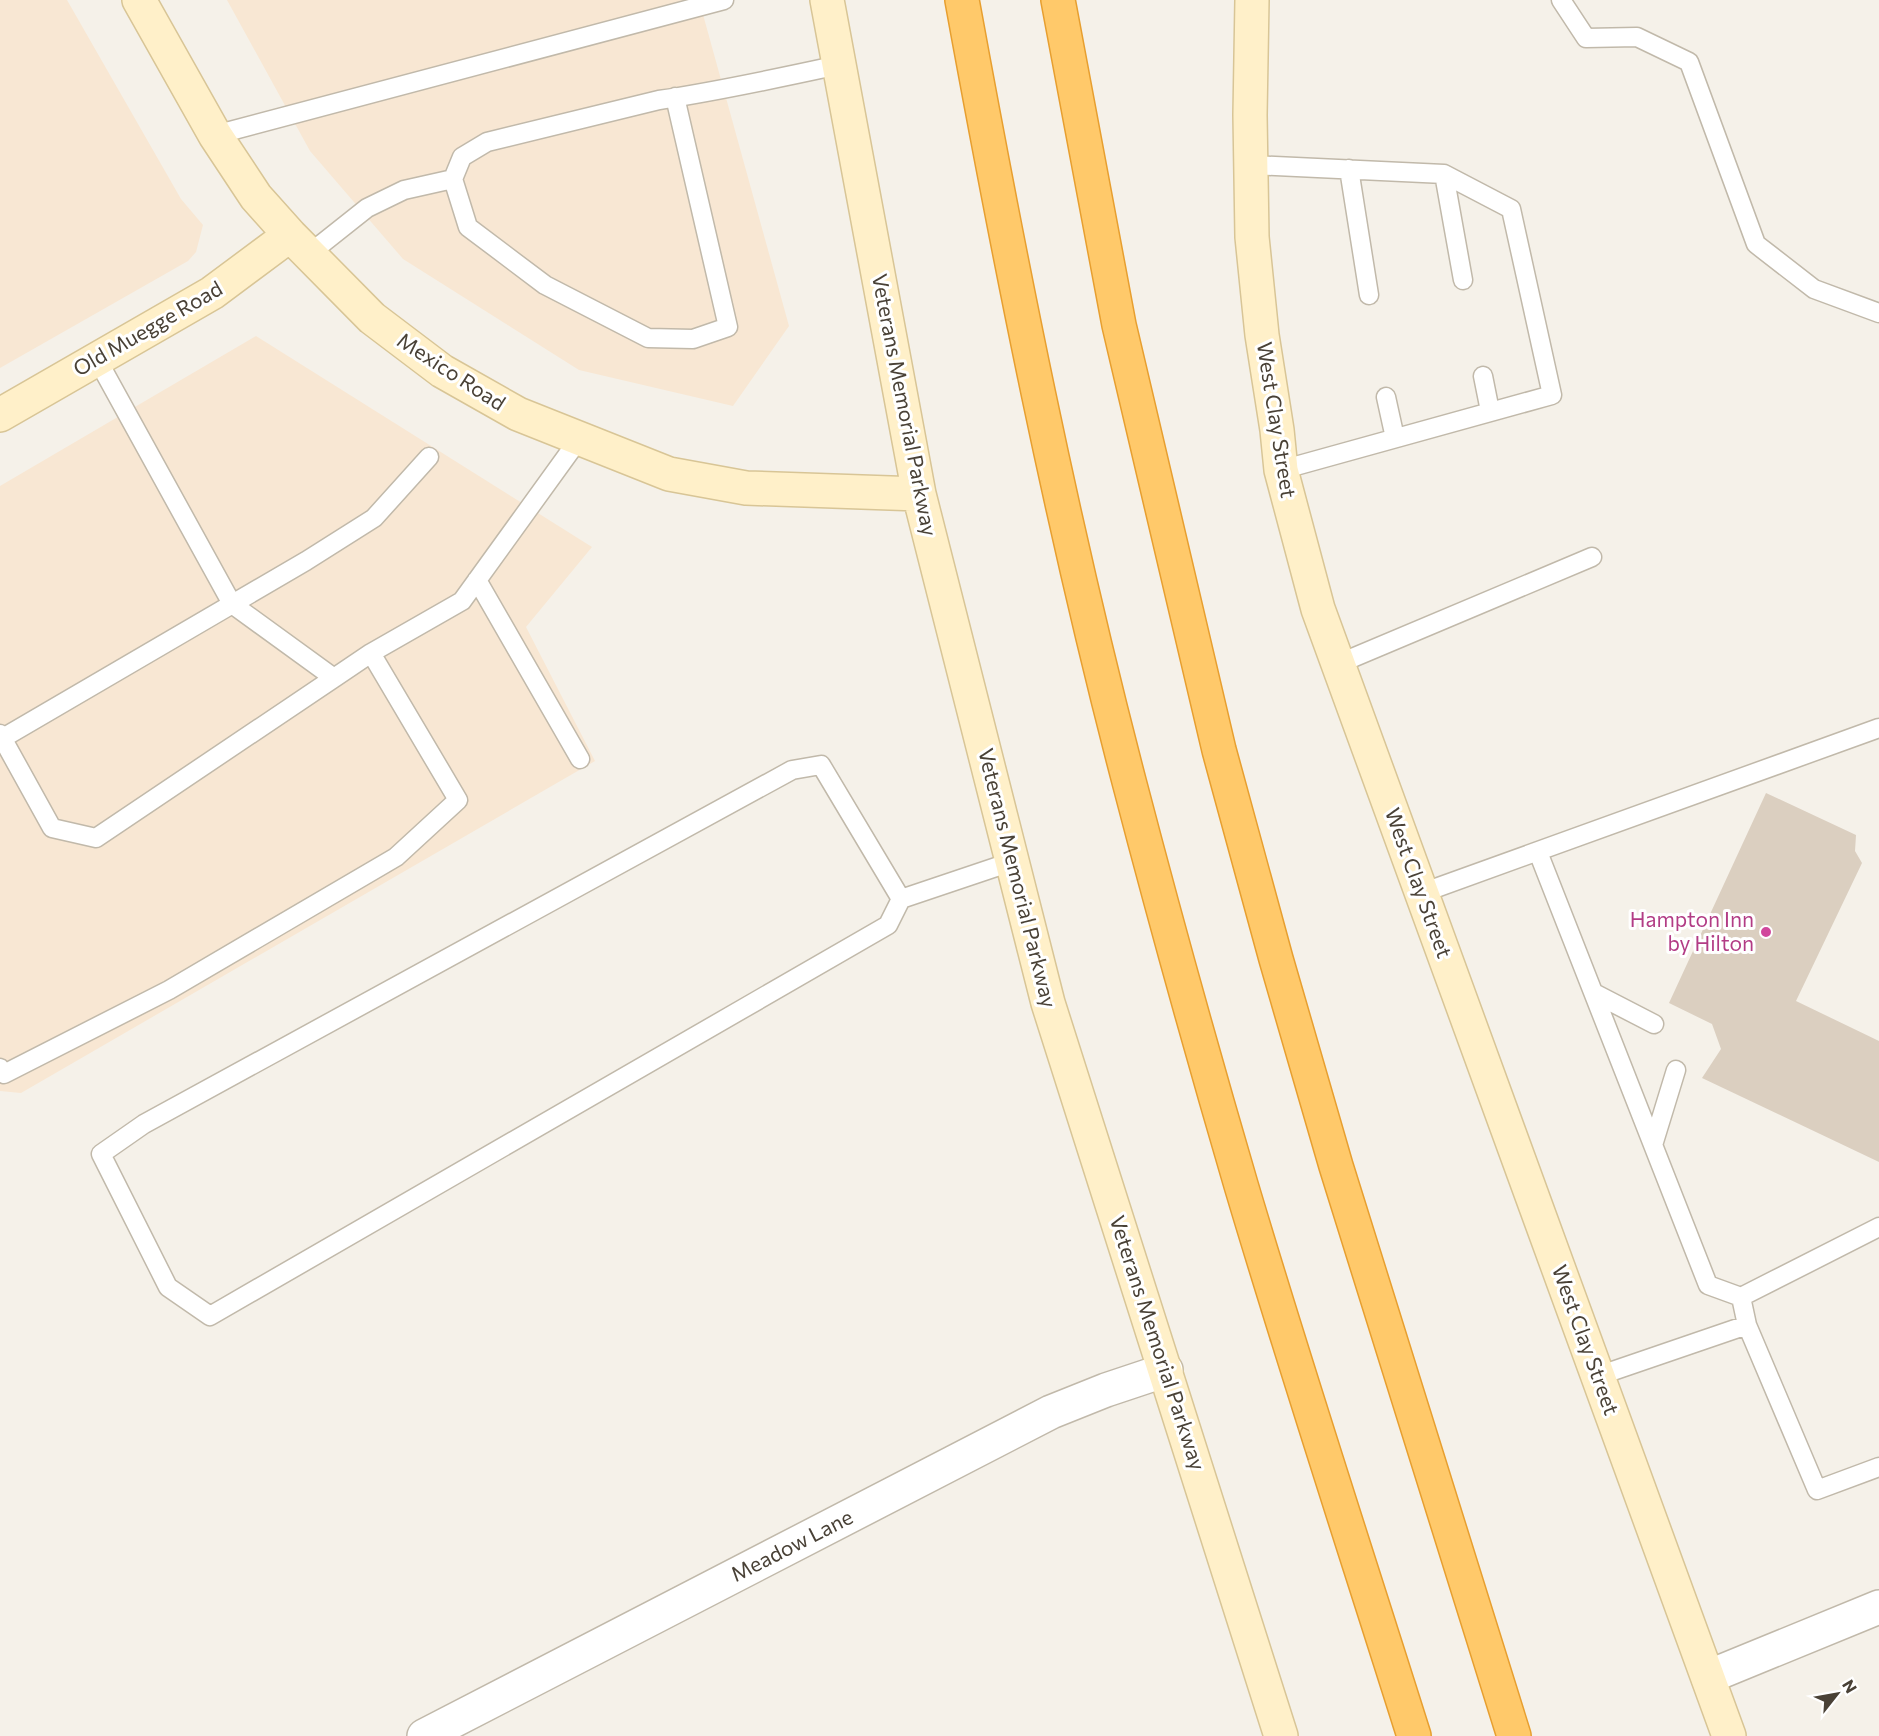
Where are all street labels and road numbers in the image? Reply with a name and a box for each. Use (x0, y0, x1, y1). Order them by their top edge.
street label: Veterans Memorial Parkway (868, 272, 943, 538)
street label: Old Muegge Road (68, 275, 226, 381)
street label: Mexico Road (393, 327, 510, 415)
street label: West Clay Street (1253, 340, 1302, 500)
street label: Veterans Memorial Parkway (974, 745, 1063, 1010)
street label: West Clay Street (1381, 804, 1458, 961)
street label: Veterans Memorial Parkway (1105, 1212, 1212, 1473)
street label: West Clay Street (1548, 1261, 1625, 1418)
street label: Meadow Lane (726, 1503, 856, 1586)

